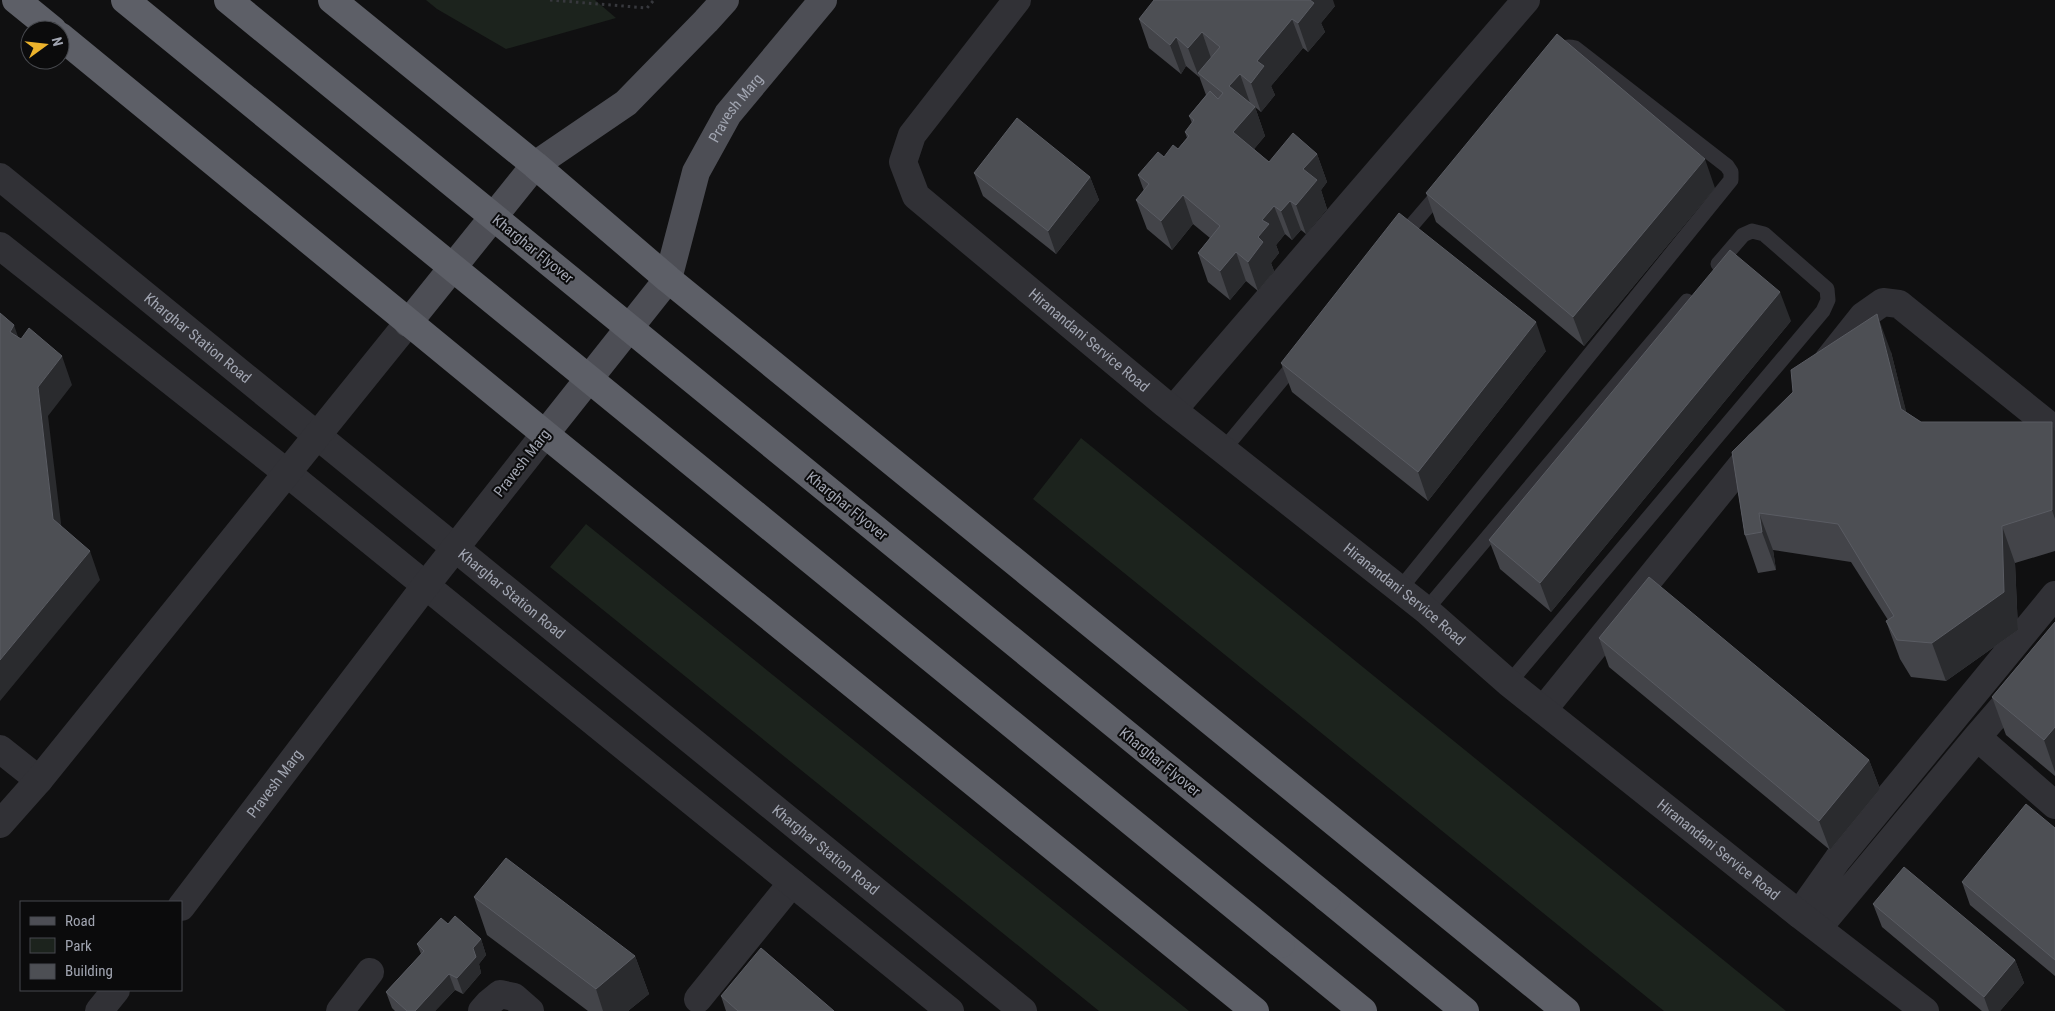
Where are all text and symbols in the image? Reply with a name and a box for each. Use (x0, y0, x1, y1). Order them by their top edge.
north arrow (20, 20, 70, 70)
text: N (49, 35, 66, 48)
street label: Pravesh Marg (705, 70, 767, 146)
street label: Kharghar Flyover (489, 211, 577, 287)
street label: Hiranandani Service Road (1025, 285, 1153, 396)
street label: Kharghar Station Road (141, 289, 255, 387)
street label: Pravesh Marg (490, 426, 554, 500)
street label: Kharghar Flyover (803, 468, 891, 544)
street label: Hiranandani Service Road (1340, 539, 1469, 649)
street label: Kharghar Station Road (454, 545, 569, 643)
street label: Kharghar Flyover (1116, 724, 1204, 800)
street label: Pravesh Marg (243, 746, 307, 821)
street label: Hiranandani Service Road (1653, 795, 1783, 904)
street label: Kharghar Station Road (768, 801, 883, 899)
legend (20, 901, 182, 991)
text: Road (65, 912, 95, 930)
text: Park (65, 937, 92, 955)
text: Building (65, 962, 113, 980)

